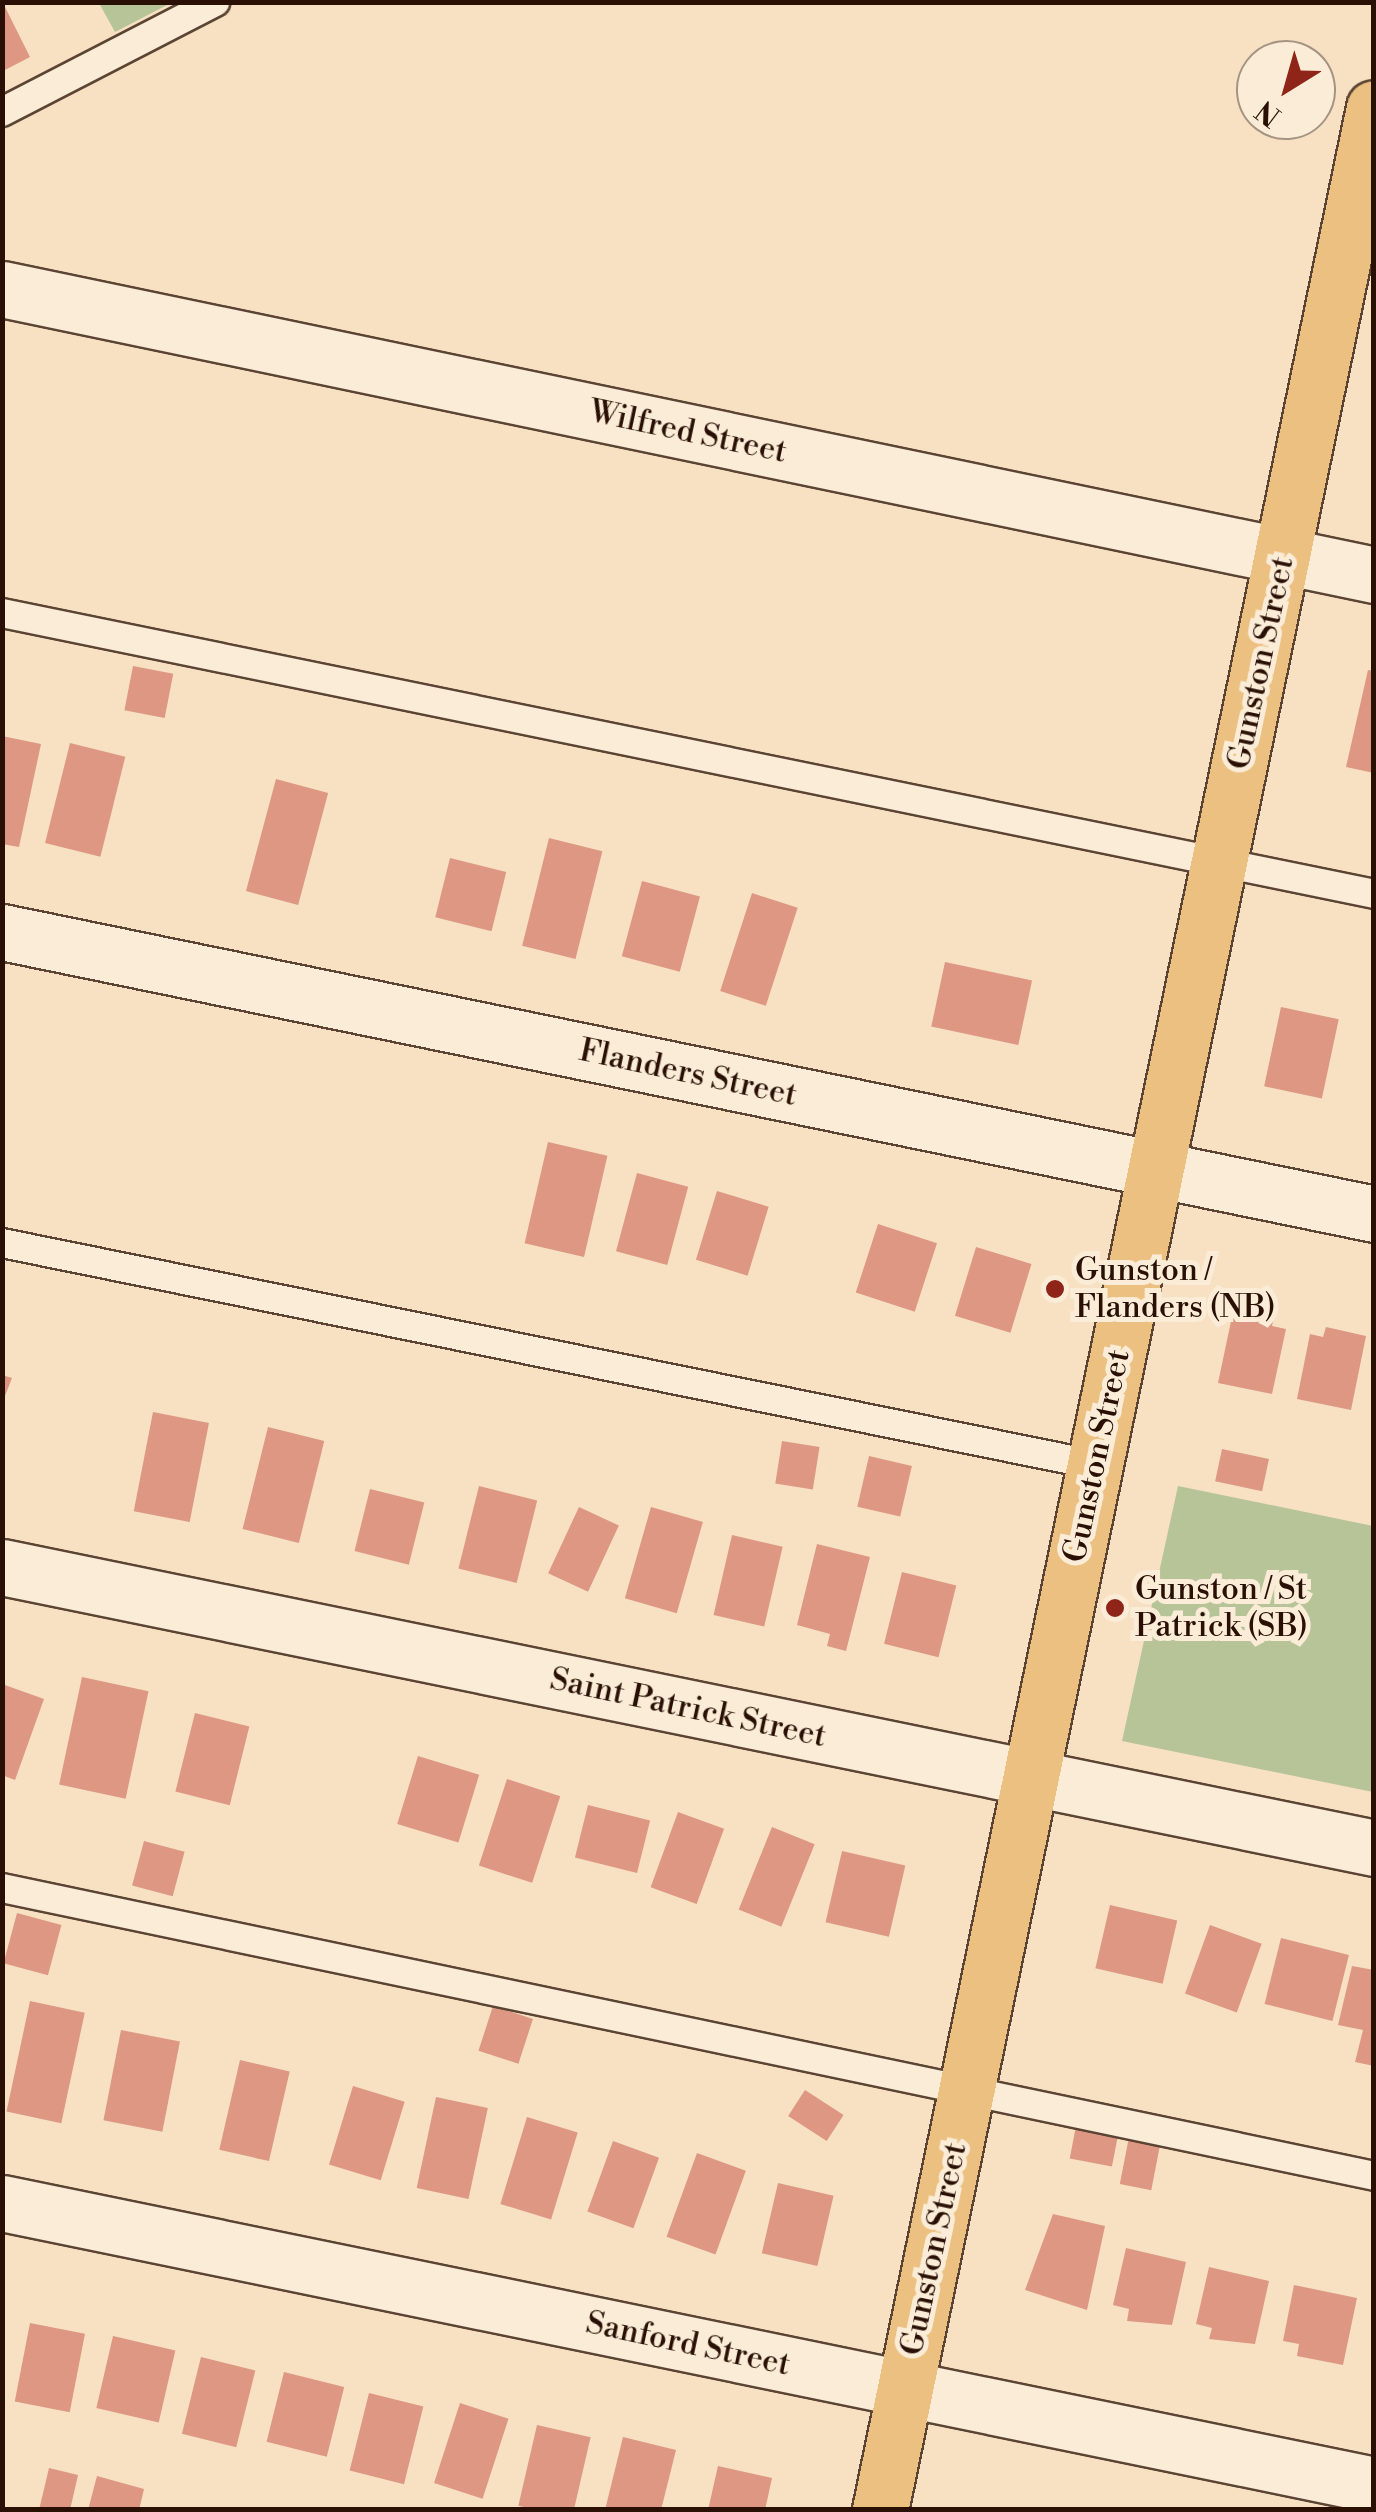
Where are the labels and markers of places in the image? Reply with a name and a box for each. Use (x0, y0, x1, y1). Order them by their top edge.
place label: Gunston / Flanders (NB) (1075, 1252, 1276, 1327)
marker: Gunston / Flanders (NB) (1044, 1278, 1066, 1300)
place label: Gunston / St Patrick (SB) (1135, 1571, 1308, 1646)
marker: Gunston / St Patrick (SB) (1104, 1597, 1126, 1619)

